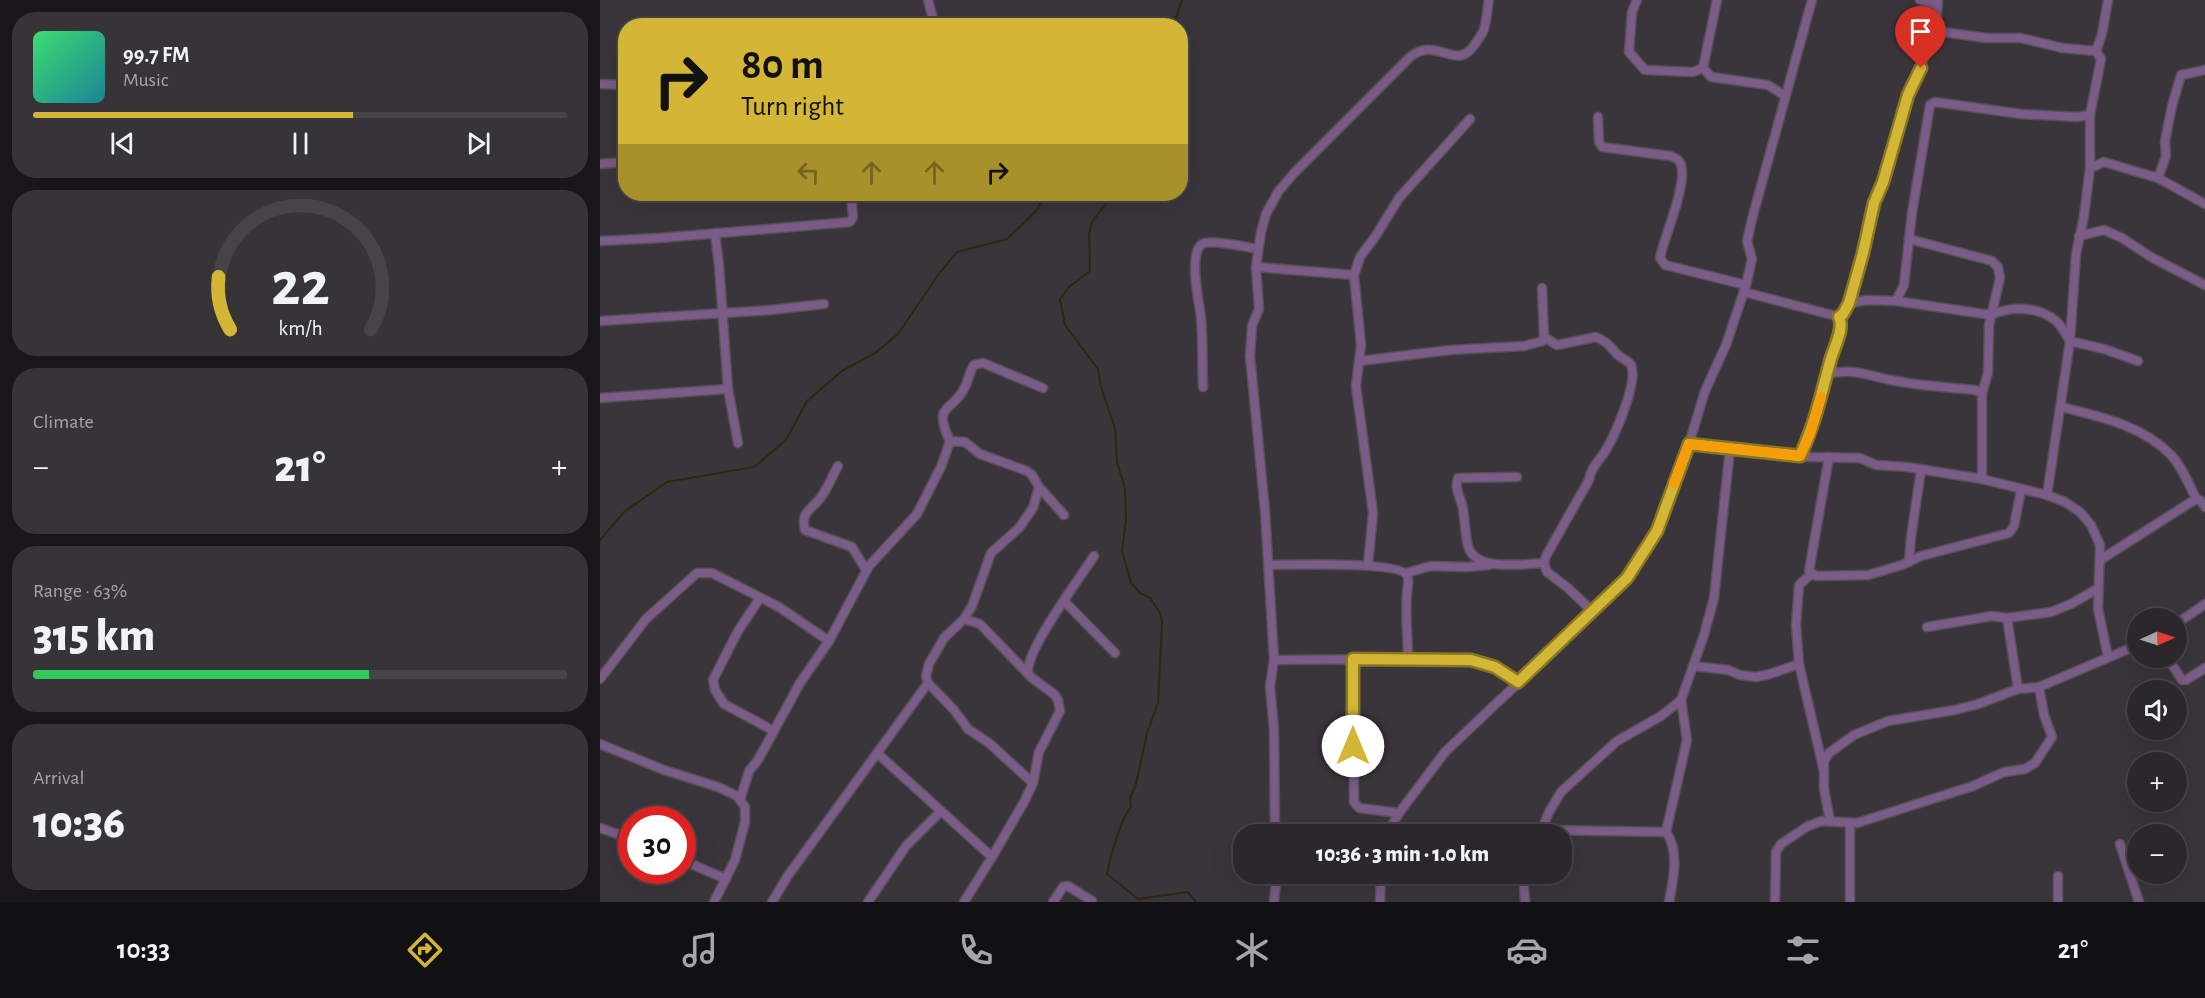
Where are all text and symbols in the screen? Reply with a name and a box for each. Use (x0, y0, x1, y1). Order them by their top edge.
pin (1895, 6, 1946, 68)
icon: arrive (1904, 15, 1937, 48)
icon: right (642, 42, 720, 120)
text: 99.7 FM (123, 44, 189, 66)
text: 80 m (741, 44, 824, 86)
text: Music (123, 70, 169, 90)
text: Turn right (741, 93, 844, 120)
icon: previous (106, 127, 139, 160)
icon: pause (284, 127, 317, 160)
icon: next (462, 127, 495, 160)
icon: left (792, 156, 825, 189)
icon: ahead (855, 156, 888, 189)
icon: ahead (918, 156, 951, 189)
icon: right (981, 156, 1014, 189)
text: 22 (271, 254, 329, 316)
text: km/h (278, 318, 322, 339)
text: Climate (33, 412, 94, 432)
text: 21° (274, 445, 326, 490)
text: − (33, 451, 49, 484)
text: + (551, 451, 567, 484)
text: Range · 63% (33, 581, 127, 601)
north arrow (2127, 608, 2187, 668)
map controls (2127, 608, 2187, 884)
text: 315 km (33, 614, 155, 659)
button: sound (2127, 680, 2187, 740)
position arrow (1321, 714, 1385, 778)
button: + (2127, 752, 2187, 812)
text: Arrival (33, 768, 84, 788)
text: 10:36 (33, 801, 125, 846)
speed limit sign: 30 (618, 806, 696, 884)
button: − (2127, 824, 2187, 884)
text: 10:36 · 3 min · 1.0 km (1316, 843, 1489, 865)
icon: directions (404, 929, 446, 971)
icon: music (679, 929, 721, 971)
icon: phone (955, 929, 997, 971)
icon: climate (1231, 929, 1273, 971)
icon: car (1506, 929, 1548, 971)
icon: filters (1782, 929, 1824, 971)
text: 10:33 (117, 936, 170, 963)
text: 21° (2058, 936, 2088, 963)

